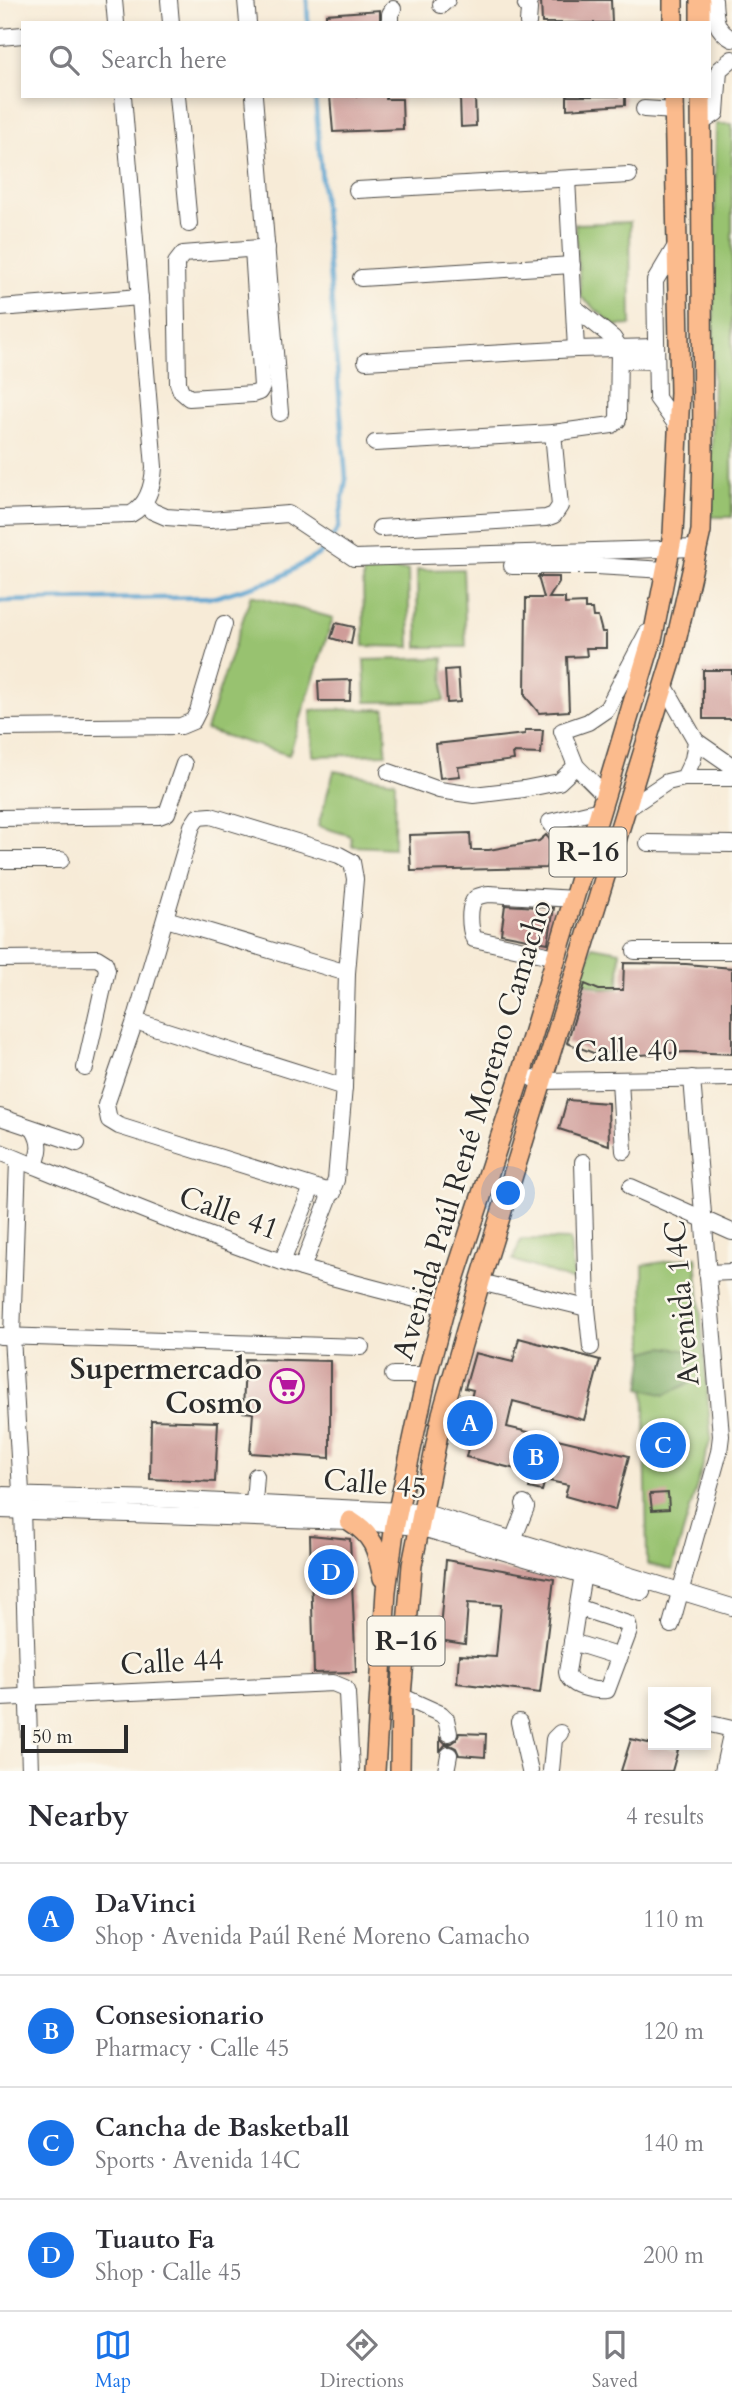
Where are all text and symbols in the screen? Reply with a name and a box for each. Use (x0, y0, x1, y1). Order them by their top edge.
search box (21, 21, 711, 98)
icon: search (45, 41, 83, 79)
text: Search here (101, 42, 227, 77)
road number: R-16 (550, 828, 626, 876)
street label: Avenida Paúl René Moreno Camacho (382, 895, 562, 1365)
street label: Calle 40 (574, 1030, 678, 1072)
street label: Calle 41 (173, 1176, 285, 1250)
your location (491, 1176, 525, 1210)
street label: Avenida 14C (654, 1218, 710, 1388)
place label: Supermercado Cosmo (70, 1349, 262, 1424)
supermarket icon: Supermercado Cosmo (268, 1367, 306, 1405)
pin: A (447, 1397, 493, 1449)
pin: C (640, 1419, 686, 1471)
pin: B (513, 1431, 559, 1483)
street label: Calle 45 (322, 1459, 428, 1509)
pin: D (308, 1546, 354, 1598)
road number: R-16 (368, 1616, 444, 1666)
street label: Calle 44 (119, 1639, 225, 1685)
map controls (648, 1687, 711, 1750)
button: layers (648, 1687, 711, 1750)
scale bar (21, 1722, 128, 1754)
text: 50 m (32, 1724, 73, 1750)
text: Nearby (28, 1796, 129, 1837)
text: 4 results (626, 1801, 704, 1832)
text: DaVinci (95, 1886, 196, 1921)
text: A (42, 1904, 60, 1935)
text: 110 m (643, 1904, 704, 1935)
text: Shop · Avenida Paúl René Moreno Camacho (95, 1921, 530, 1952)
text: Consesionario (95, 1998, 264, 2033)
text: B (43, 2016, 59, 2047)
text: 120 m (643, 2016, 704, 2047)
text: Pharmacy · Calle 45 (95, 2033, 289, 2064)
text: Cancha de Basketball (95, 2110, 349, 2145)
text: C (42, 2128, 60, 2159)
text: 140 m (643, 2128, 704, 2159)
text: Sports · Avenida 14C (95, 2145, 300, 2176)
text: Tuauto Fa (95, 2222, 215, 2257)
text: D (41, 2240, 61, 2271)
text: 200 m (643, 2240, 704, 2271)
text: Shop · Calle 45 (95, 2257, 241, 2288)
tab: Map (94, 2326, 132, 2394)
tab: Directions (320, 2326, 404, 2394)
tab: Saved (592, 2326, 638, 2394)

